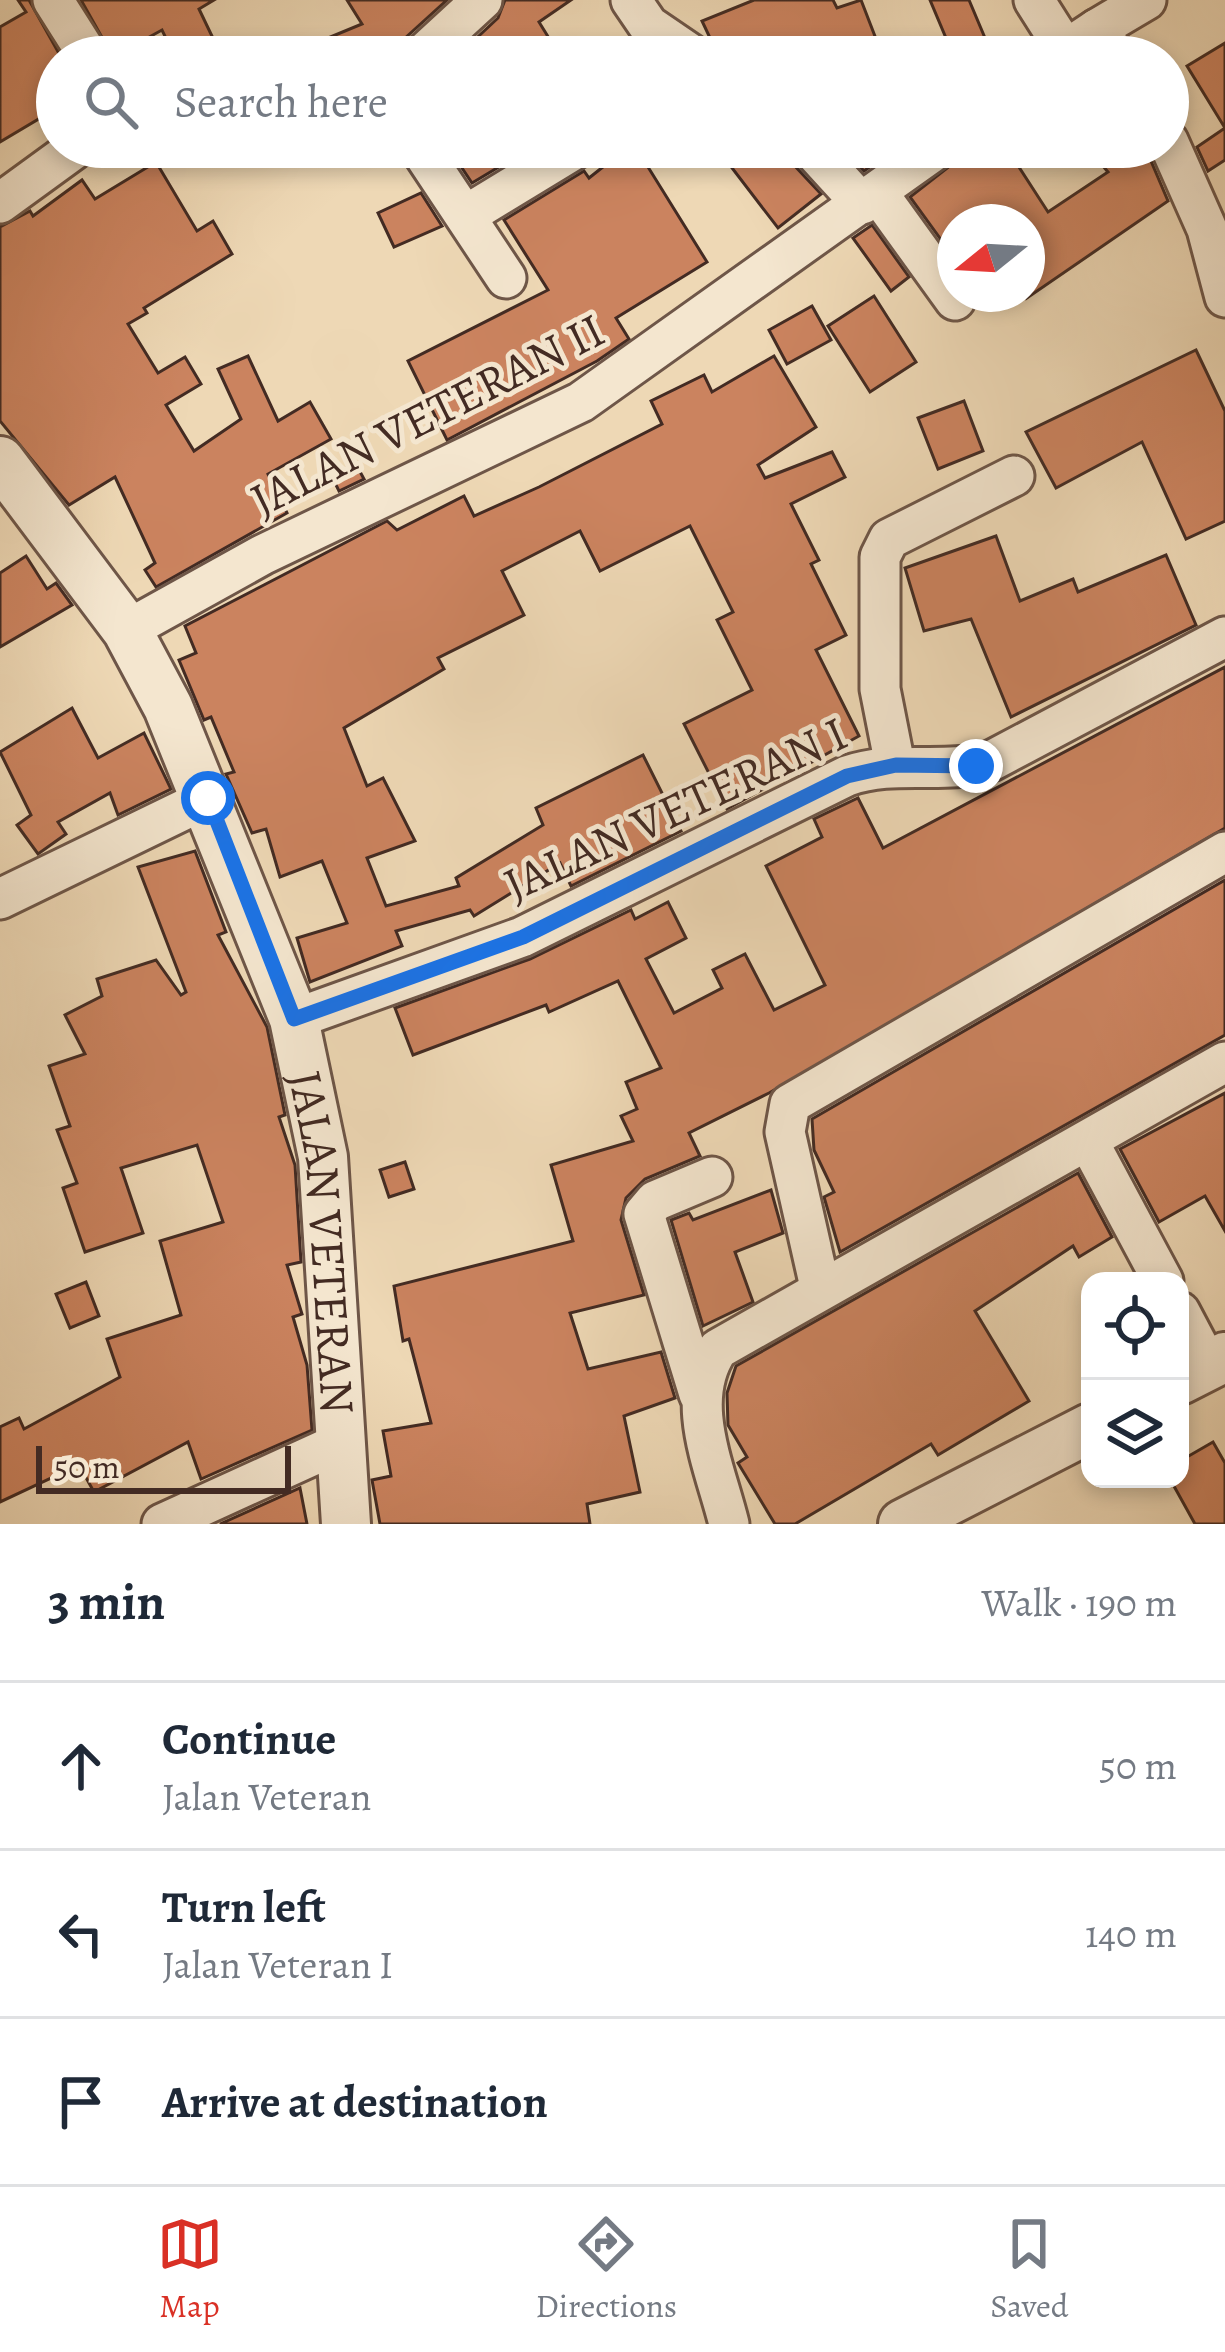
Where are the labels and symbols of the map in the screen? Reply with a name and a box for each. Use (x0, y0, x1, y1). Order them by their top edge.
north arrow (937, 204, 1045, 312)
street label: JALAN VETERAN II (239, 297, 616, 533)
street label: JALAN VETERAN I (493, 700, 858, 917)
route end (949, 739, 1003, 793)
route start (181, 771, 235, 825)
street label: JALAN VETERAN (272, 1065, 371, 1416)
scale bar (36, 1440, 291, 1493)

